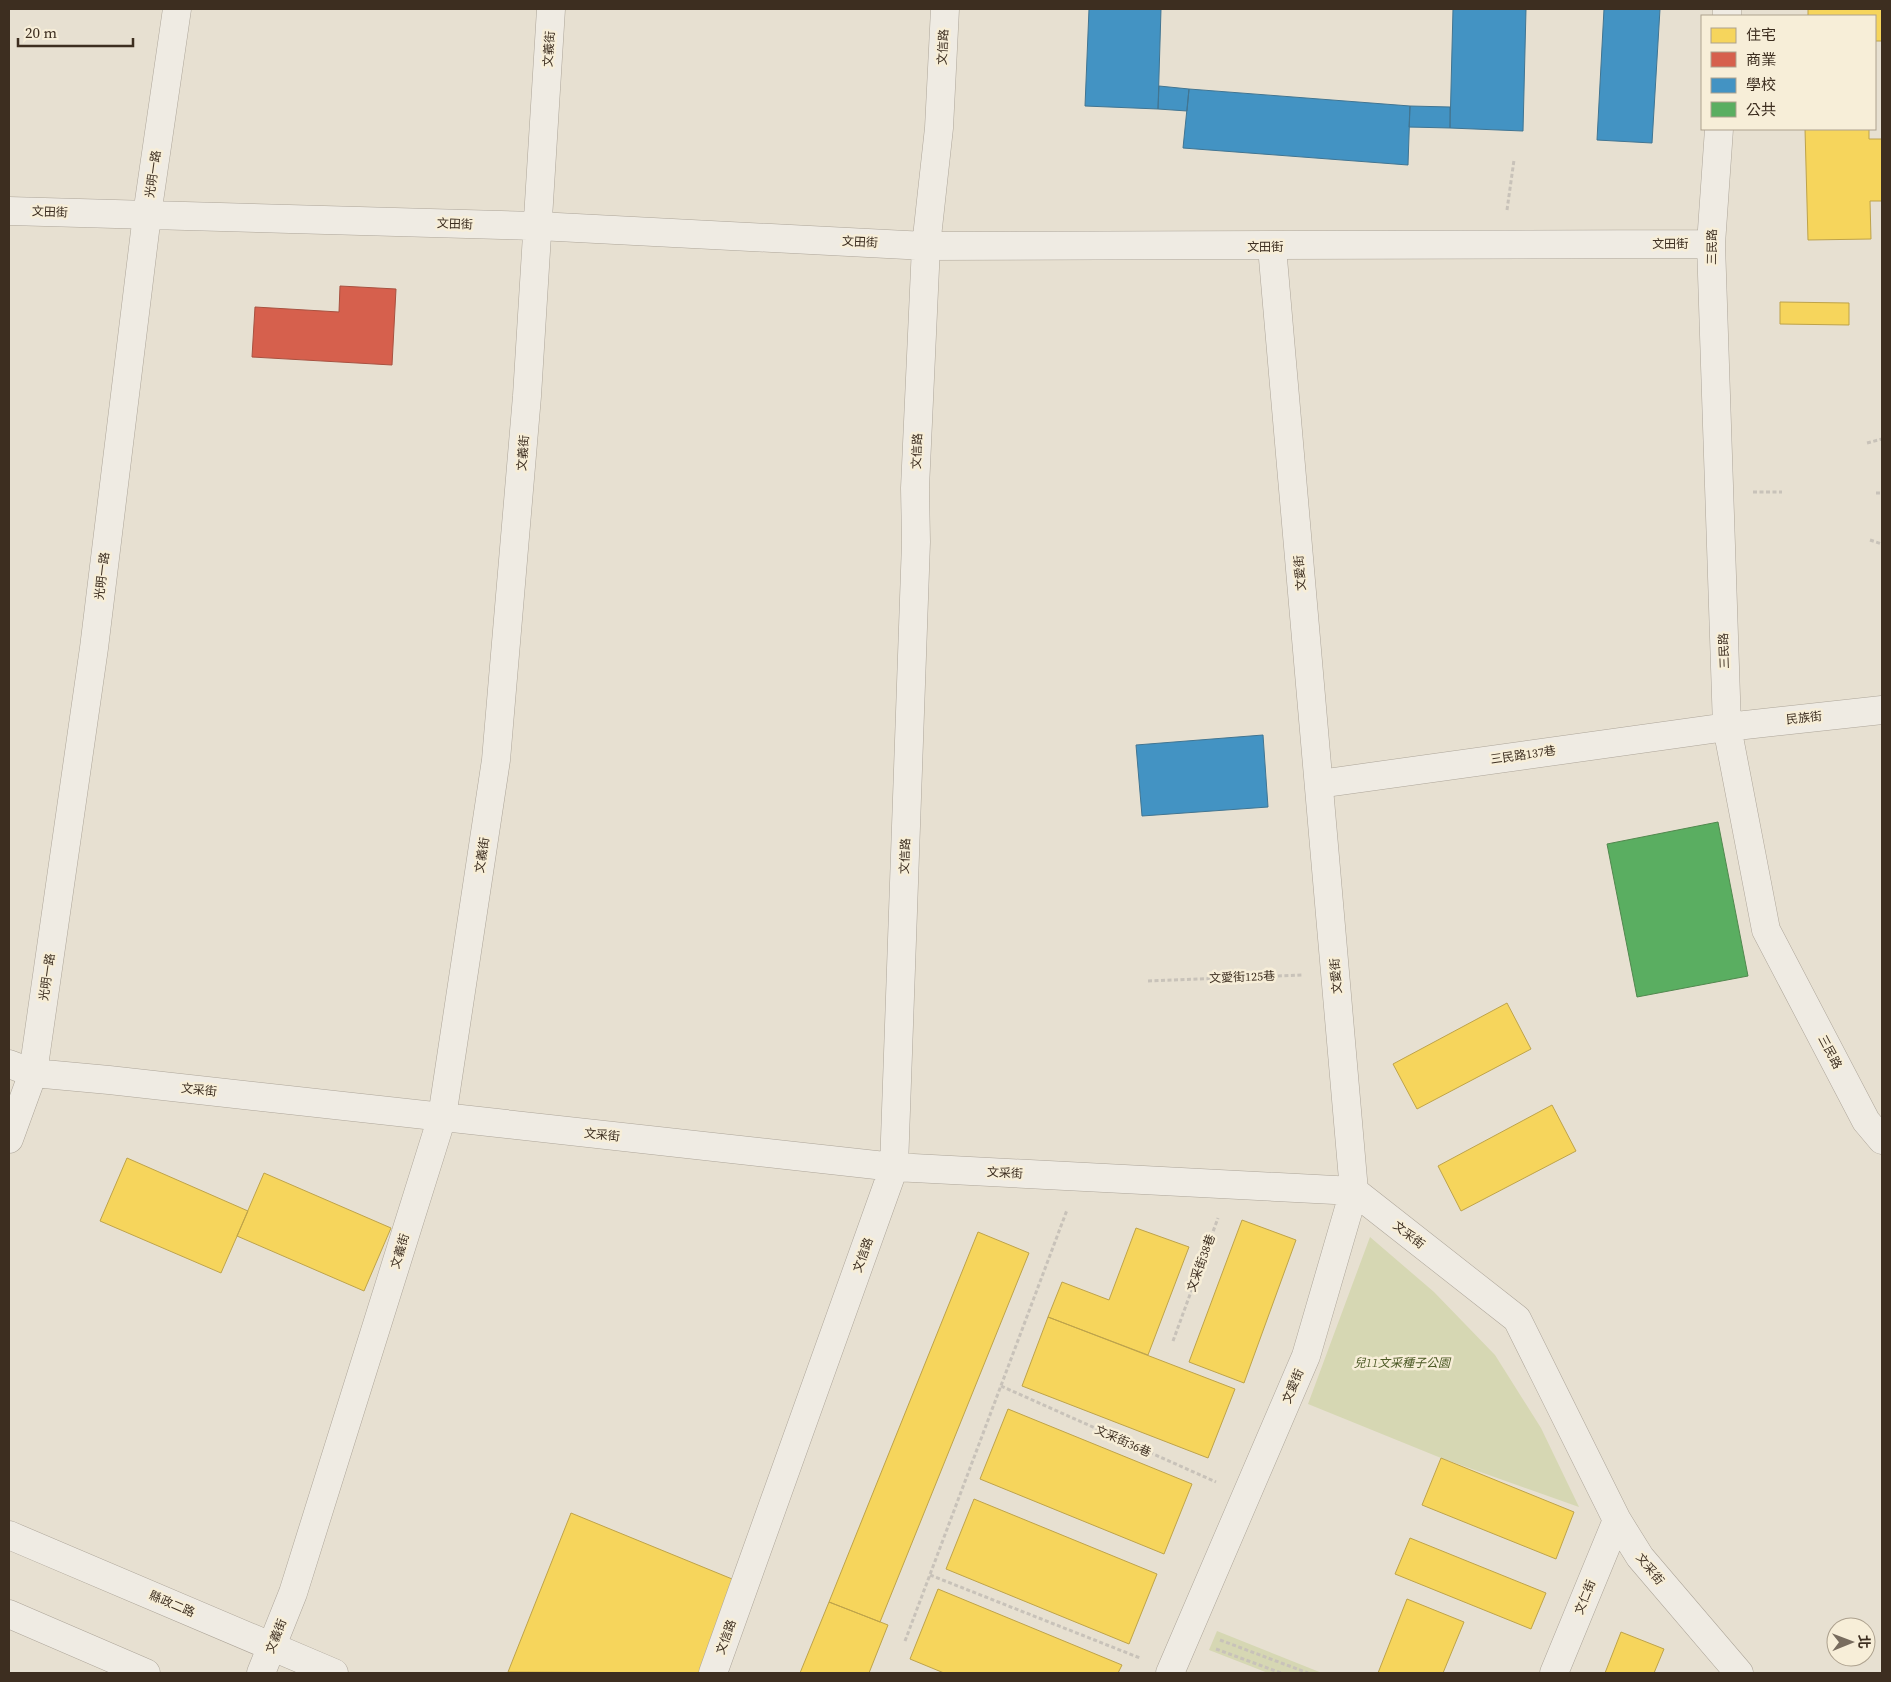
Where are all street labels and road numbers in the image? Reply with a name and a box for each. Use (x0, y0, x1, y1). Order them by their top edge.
street label: 文信路 (934, 29, 952, 65)
street label: 文義街 (540, 30, 558, 68)
street label: 光明一路 (142, 149, 164, 199)
street label: 文田街 (32, 203, 68, 221)
street label: 文田街 (437, 215, 473, 233)
street label: 三民路 (1704, 229, 1720, 265)
street label: 文田街 (842, 233, 878, 251)
street label: 文田街 (1652, 236, 1688, 252)
street label: 文田街 (1247, 239, 1283, 255)
street label: 文信路 (908, 433, 926, 469)
street label: 文義街 (513, 434, 533, 472)
street label: 光明一路 (91, 551, 113, 601)
street label: 文愛街 (1290, 554, 1310, 592)
street label: 三民路 (1715, 633, 1733, 669)
street label: 民族街 (1785, 708, 1823, 728)
street label: 三民路137巷 (1489, 742, 1557, 768)
street label: 文義街 (471, 836, 493, 874)
street label: 文信路 (896, 838, 914, 874)
street label: 光明一路 (36, 952, 58, 1002)
street label: 文愛街 (1326, 957, 1346, 995)
street label: 文愛街125巷 (1209, 968, 1275, 986)
street label: 三民路 (1814, 1032, 1846, 1072)
street label: 文采街 (180, 1080, 218, 1100)
street label: 文采街 (583, 1125, 621, 1145)
street label: 文采街 (987, 1164, 1023, 1182)
street label: 文采街 (1390, 1218, 1428, 1252)
street label: 文義街 (387, 1231, 413, 1271)
street label: 文采街38巷 (1183, 1232, 1219, 1294)
street label: 文信路 (849, 1235, 877, 1275)
street label: 文愛街 (1279, 1366, 1307, 1406)
street label: 文采街36巷 (1092, 1421, 1154, 1461)
street label: 文采街 (1632, 1550, 1668, 1588)
street label: 文仁街 (1571, 1577, 1599, 1617)
street label: 縣政二路 (147, 1587, 197, 1621)
street label: 文義街 (262, 1616, 290, 1656)
street label: 文信路 (712, 1617, 740, 1657)

